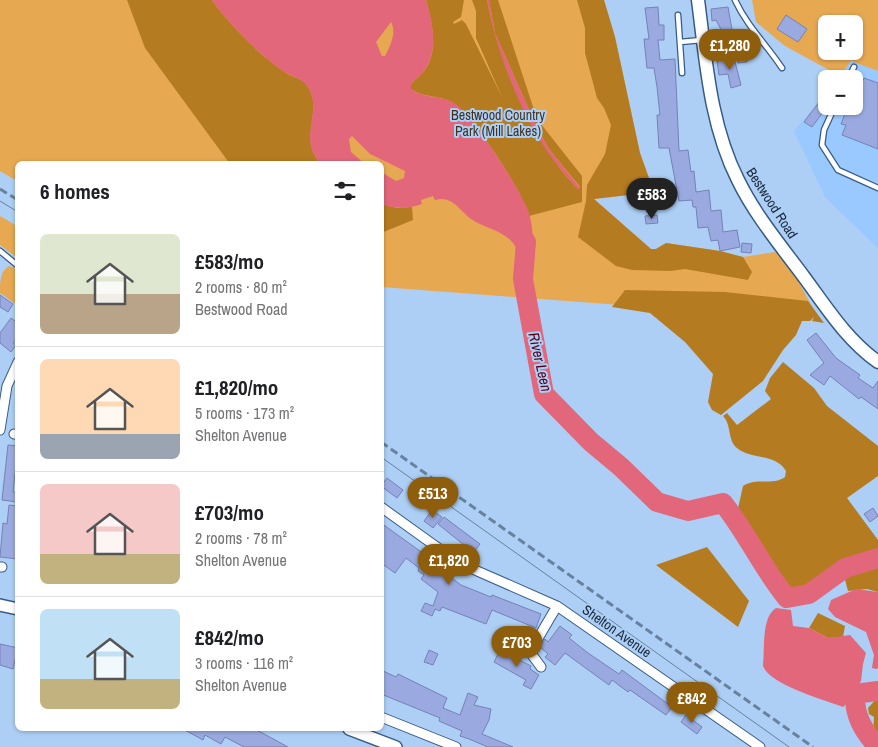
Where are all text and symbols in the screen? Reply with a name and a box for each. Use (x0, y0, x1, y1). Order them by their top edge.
map controls (818, 15, 863, 115)
button: + (818, 15, 863, 60)
pin: £1,280 (689, 28, 771, 71)
text: £1,280 (710, 34, 750, 56)
button: − (818, 70, 863, 115)
park label: Bestwood Country Park (Mill Lakes) (451, 106, 545, 140)
street label: Bestwood Road (742, 164, 802, 242)
text: 6 homes (40, 177, 110, 206)
icon: filters (331, 177, 359, 205)
pin: £583 (622, 178, 682, 220)
text: £583 (637, 183, 667, 205)
text: £583/mo (195, 247, 264, 276)
icon: home (80, 254, 140, 314)
text: 2 rooms · 80 m² (195, 276, 287, 298)
text: Bestwood Road (195, 298, 288, 320)
water label: River Leen (523, 330, 558, 394)
text: £1,820/mo (195, 373, 278, 402)
icon: home (80, 379, 140, 439)
text: 5 rooms · 173 m² (195, 402, 294, 424)
text: Shelton Avenue (195, 424, 287, 446)
pin: £513 (403, 476, 463, 519)
text: £513 (418, 482, 448, 504)
text: £703/mo (195, 498, 264, 527)
icon: home (80, 504, 140, 564)
text: 2 rooms · 78 m² (195, 527, 287, 549)
pin: £1,820 (408, 544, 490, 586)
text: Shelton Avenue (195, 549, 287, 571)
text: £1,820 (429, 549, 469, 571)
street label: Shelton Avenue (579, 601, 655, 661)
text: £842/mo (195, 623, 264, 652)
pin: £703 (487, 626, 547, 668)
icon: home (80, 629, 140, 689)
text: £703 (502, 631, 532, 653)
text: 3 rooms · 116 m² (195, 652, 293, 674)
text: Shelton Avenue (195, 674, 287, 696)
pin: £842 (662, 682, 722, 724)
text: £842 (677, 687, 707, 709)

